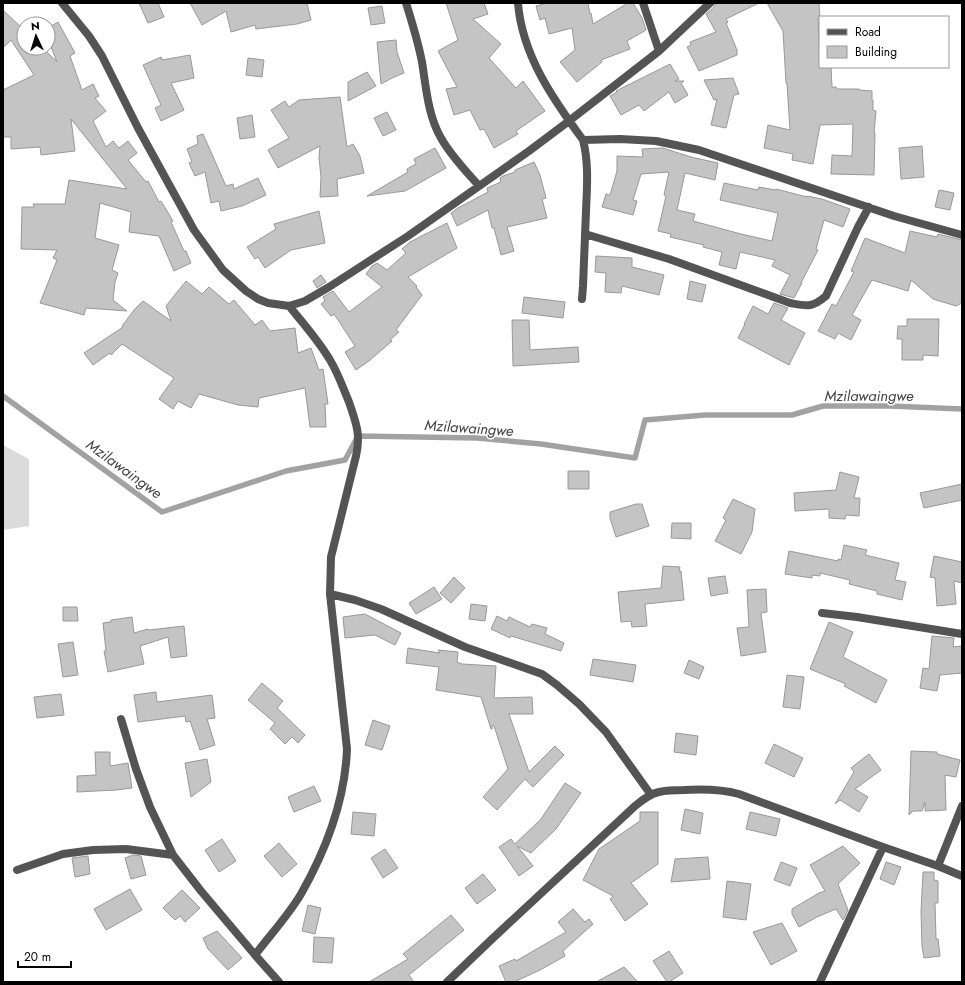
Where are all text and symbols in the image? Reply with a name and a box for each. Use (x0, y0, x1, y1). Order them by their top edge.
north arrow (16, 16, 56, 56)
legend (819, 16, 949, 68)
text: N (30, 18, 40, 34)
text: Road (855, 23, 881, 41)
text: Building (855, 43, 897, 61)
water label: Mzilawaingwe (825, 385, 914, 407)
water label: Mzilawaingwe (424, 414, 515, 442)
water label: Mzilawaingwe (82, 434, 167, 504)
scale bar (18, 943, 71, 969)
text: 20 m (24, 948, 51, 966)

